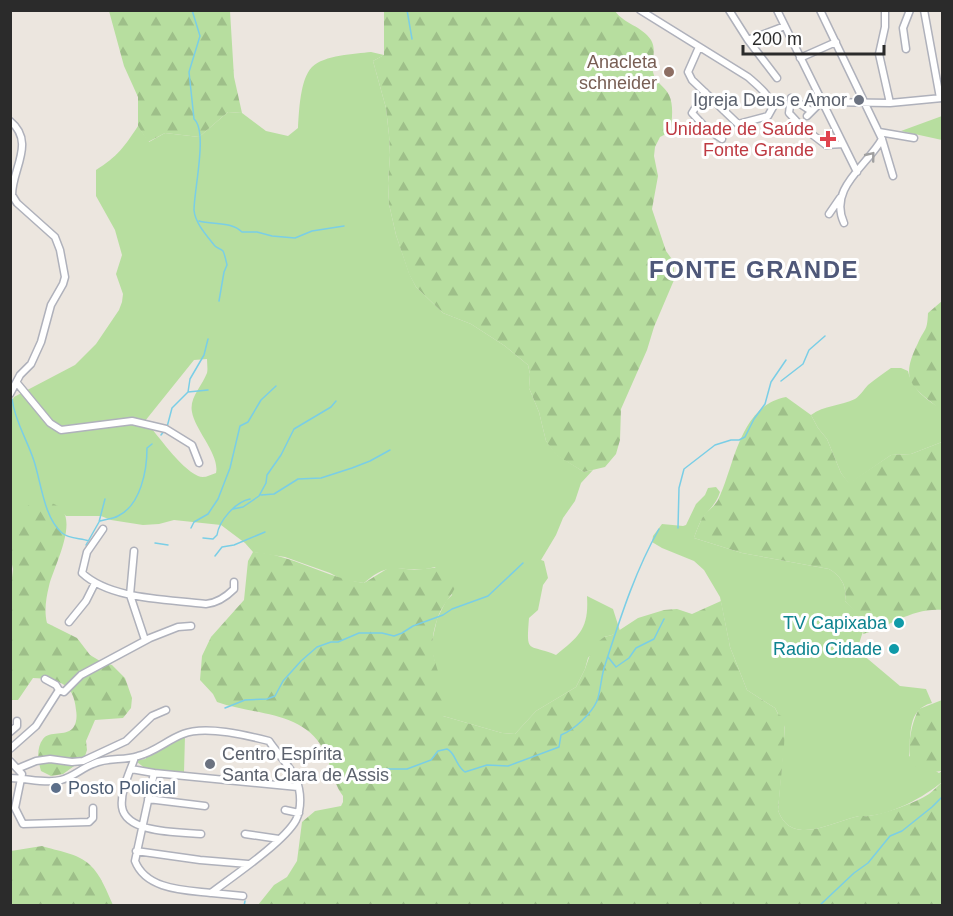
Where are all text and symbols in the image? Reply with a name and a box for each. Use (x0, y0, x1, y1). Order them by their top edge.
scale bar (743, 18, 884, 56)
text: 200 m (752, 29, 802, 49)
place label: Anacleta schneider (579, 52, 658, 93)
marker: Anacleta schneider (662, 65, 676, 79)
place label: Igreja Deus e Amor (693, 90, 847, 110)
marker: Igreja Deus e Amor (852, 93, 866, 107)
place label: Unidade de Saúde Fonte Grande (665, 119, 814, 160)
marker: Unidade de Saúde Fonte Grande (819, 130, 837, 148)
one-way arrow (863, 152, 874, 163)
district label: FONTE GRANDE (649, 256, 859, 283)
place label: TV Capixaba (783, 613, 888, 633)
marker: TV Capixaba (892, 616, 906, 630)
place label: Radio Cidade (773, 639, 882, 659)
marker: Radio Cidade (887, 642, 901, 656)
place label: Centro Espírita Santa Clara de Assis (222, 744, 389, 785)
marker: Centro Espírita Santa Clara de Assis (203, 757, 217, 771)
place label: Posto Policial (68, 778, 176, 798)
marker: Posto Policial (49, 781, 63, 795)

